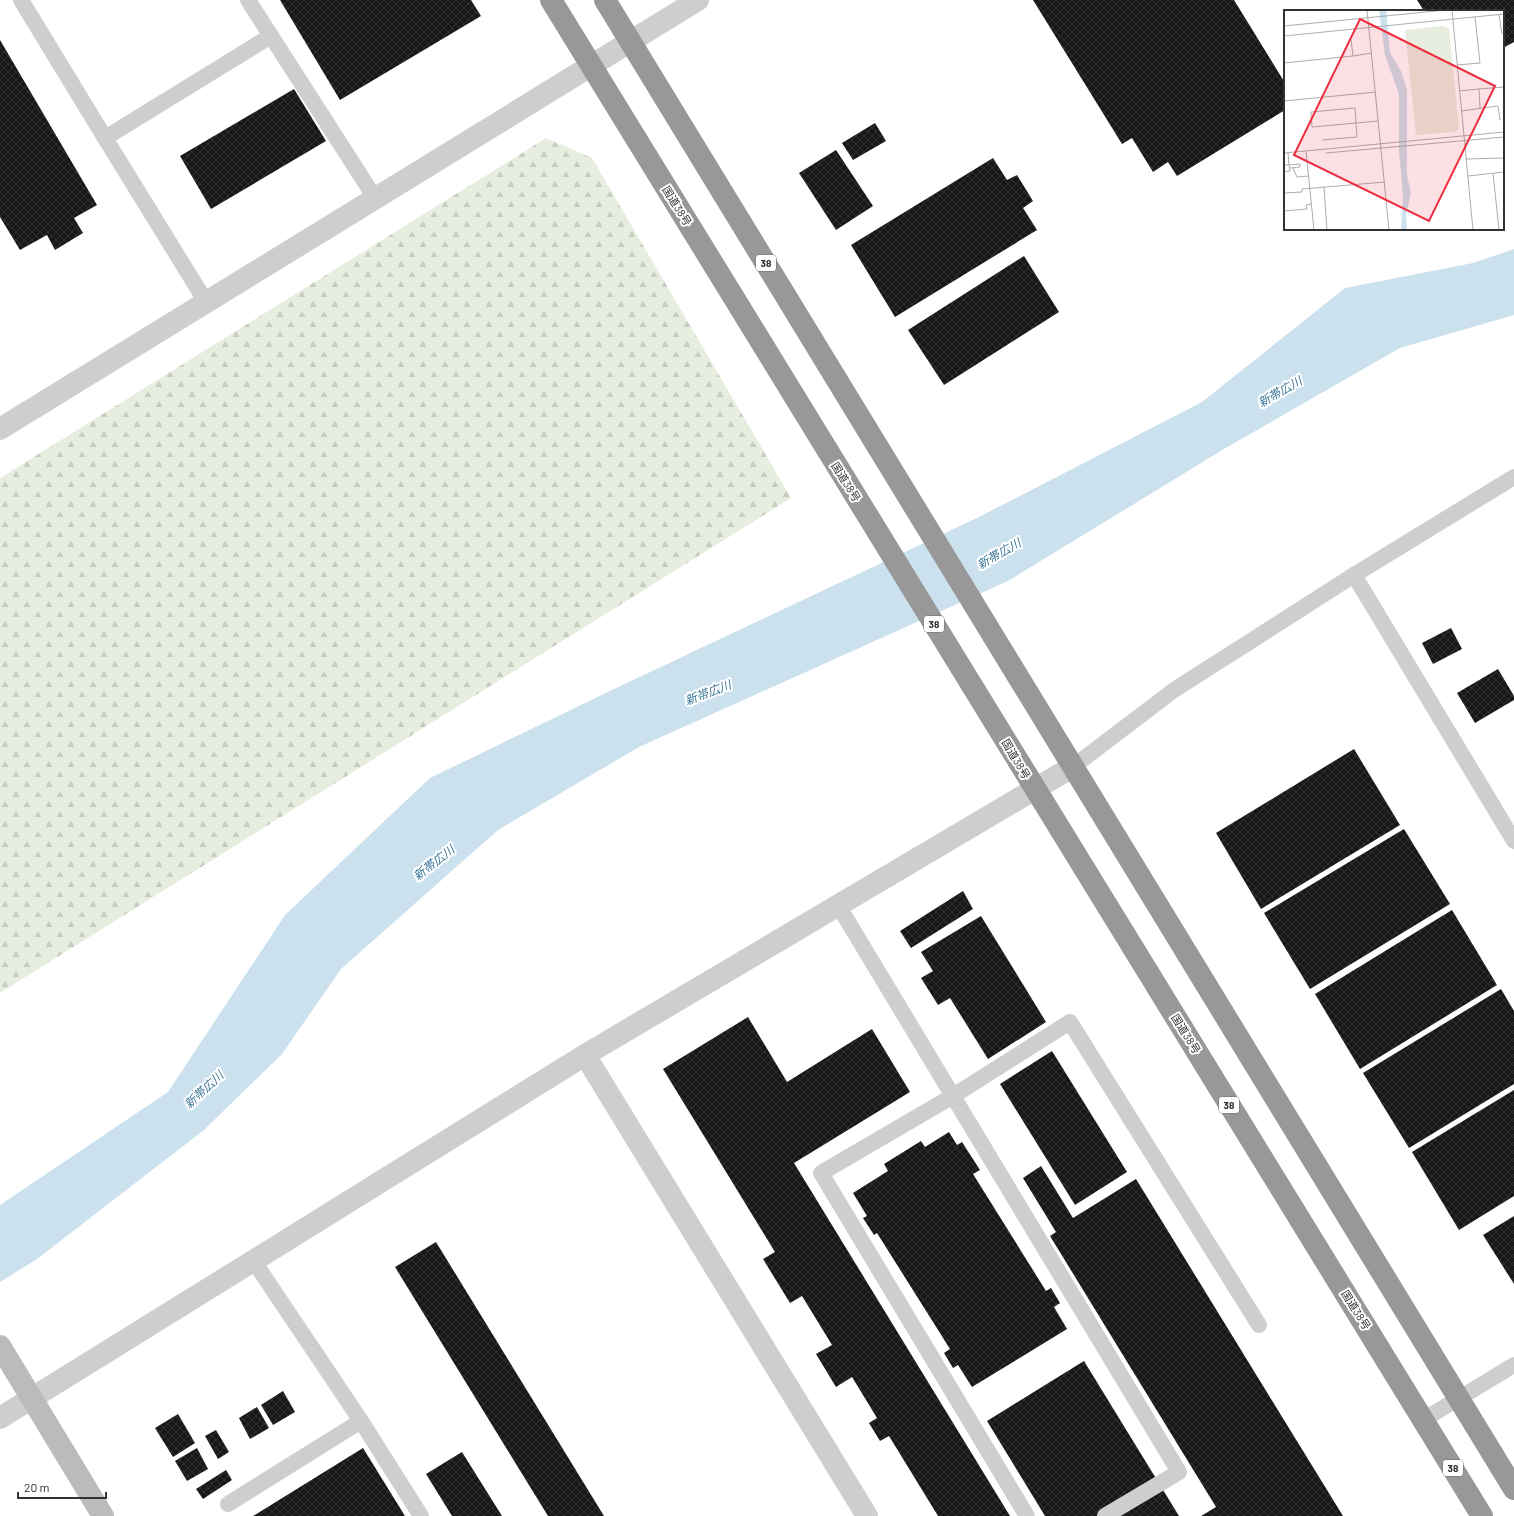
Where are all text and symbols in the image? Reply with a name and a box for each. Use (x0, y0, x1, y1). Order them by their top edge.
inset map (1284, 10, 1504, 230)
street label: 国道38号 (660, 183, 695, 228)
road number: 38 (756, 255, 776, 271)
water label: 新帯広川 (1255, 372, 1306, 409)
street label: 国道38号 (829, 459, 864, 504)
water label: 新帯広川 (974, 534, 1025, 571)
road number: 38 (924, 616, 944, 632)
water label: 新帯広川 (683, 676, 734, 707)
street label: 国道38号 (999, 736, 1033, 781)
water label: 新帯広川 (410, 841, 458, 883)
street label: 国道38号 (1169, 1011, 1204, 1056)
water label: 新帯広川 (181, 1066, 227, 1111)
road number: 38 (1219, 1097, 1239, 1113)
street label: 国道38号 (1339, 1287, 1374, 1332)
road number: 38 (1443, 1460, 1463, 1476)
scale bar (18, 1474, 106, 1500)
text: 20 m (24, 1480, 50, 1494)

